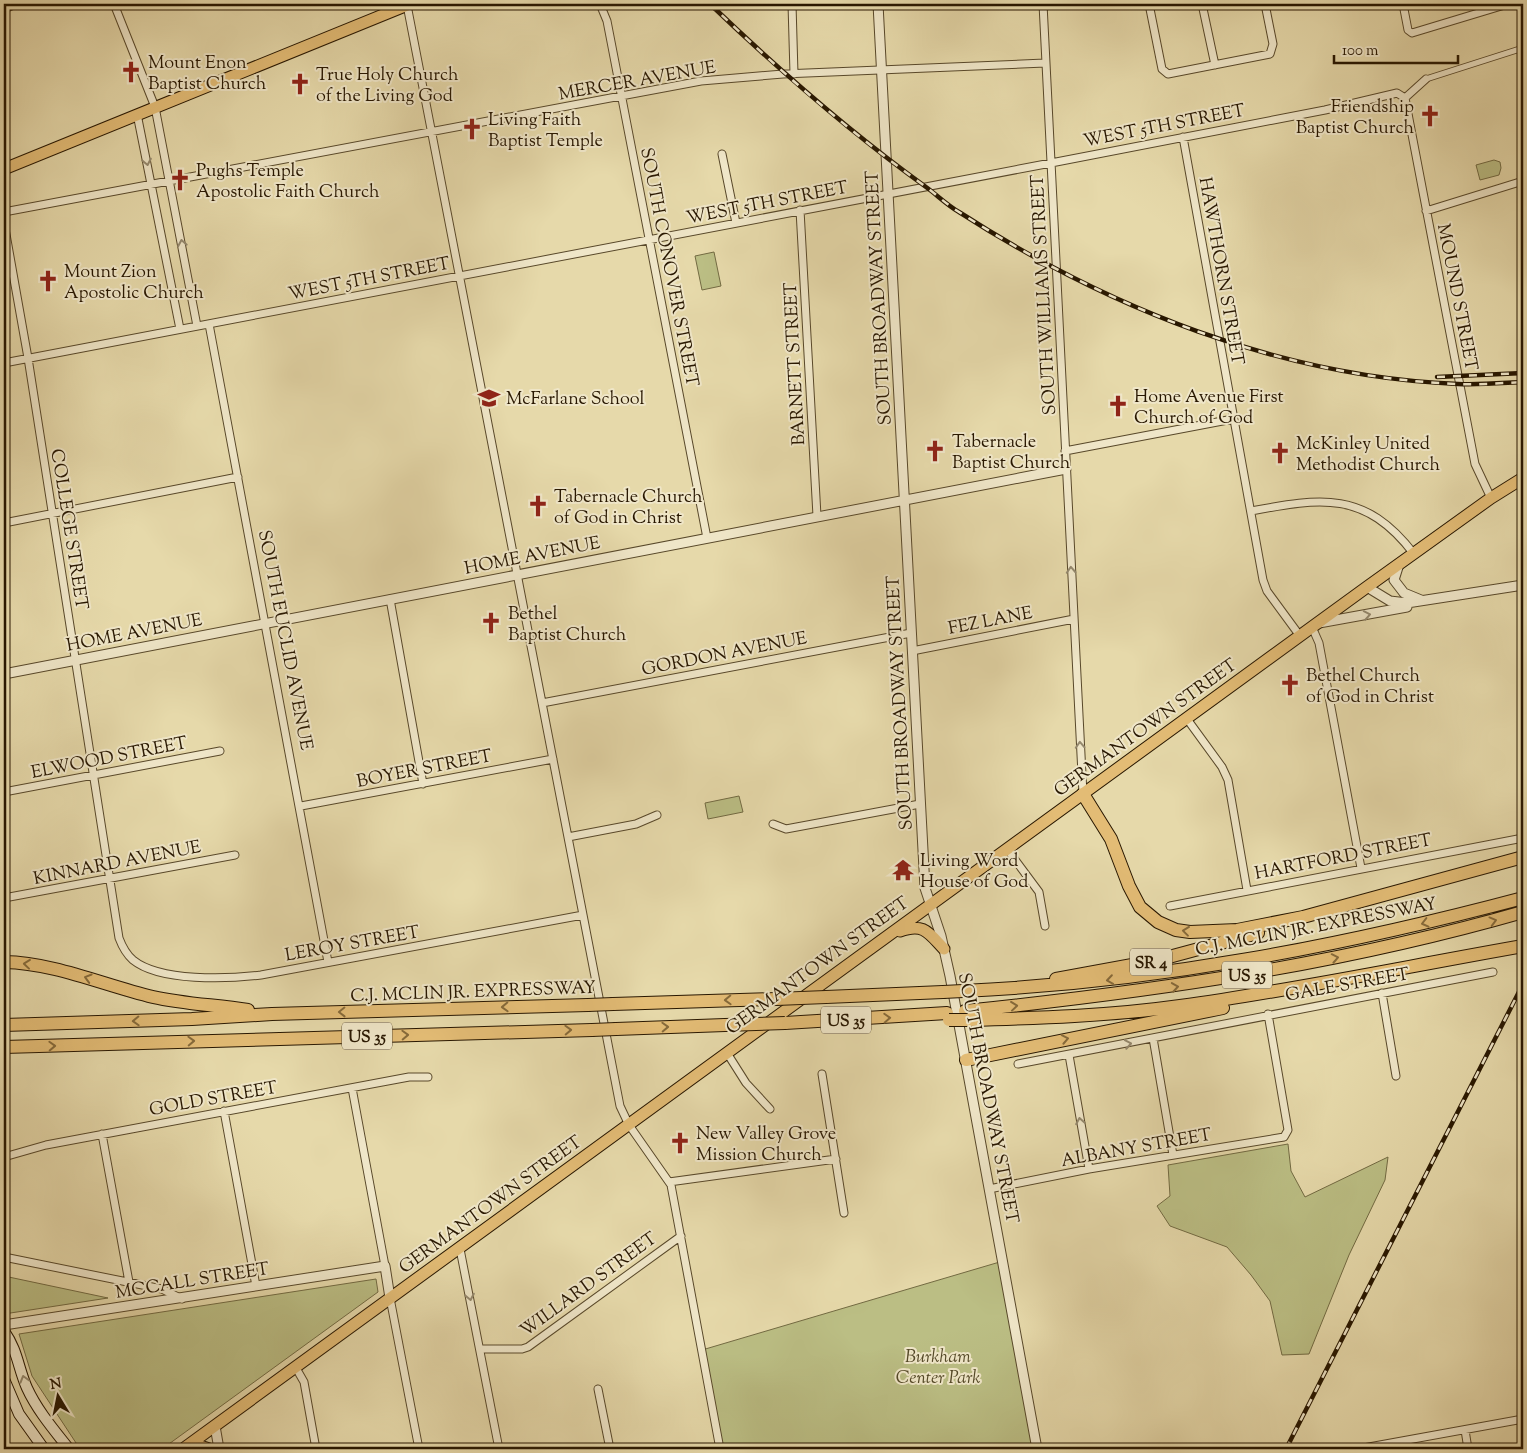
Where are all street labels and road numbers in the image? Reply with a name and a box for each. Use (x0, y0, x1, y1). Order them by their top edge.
street label: MERCER AVENUE (557, 55, 718, 109)
street label: WEST 5TH STREET (1081, 98, 1248, 155)
street label: SOUTH CONOVER STREET (632, 146, 704, 390)
street label: SOUTH BROADWAY STREET (860, 170, 900, 426)
street label: SOUTH WILLIAMS STREET (1026, 173, 1064, 416)
street label: WEST 5TH STREET (684, 175, 851, 232)
street label: HAWTHORN STREET (1191, 175, 1249, 368)
street label: MOUND STREET (1429, 222, 1483, 374)
street label: WEST 5TH STREET (286, 251, 453, 308)
street label: BARNETT STREET (779, 281, 813, 446)
street label: COLLEGE STREET (42, 447, 94, 612)
street label: SOUTH EUCLID AVENUE (250, 528, 318, 753)
street label: HOME AVENUE (462, 531, 603, 583)
street label: SOUTH BROADWAY STREET (881, 575, 921, 831)
street label: FEZ LANE (946, 601, 1035, 643)
street label: HOME AVENUE (64, 608, 205, 660)
street label: GORDON AVENUE (639, 626, 809, 684)
street label: GERMANTOWN STREET (1049, 653, 1243, 804)
street label: ELWOOD STREET (29, 731, 190, 787)
street label: BOYER STREET (354, 744, 495, 796)
street label: HARTFORD STREET (1253, 828, 1434, 888)
street label: KINNARD AVENUE (31, 835, 204, 893)
street label: GERMANTOWN STREET (721, 891, 915, 1042)
street label: C.J. MCLIN JR. EXPRESSWAY (1193, 892, 1440, 964)
street label: LEROY STREET (283, 920, 422, 970)
road number: SR 4 (1130, 949, 1172, 976)
road number: US 35 (1222, 962, 1272, 988)
street label: GALE STREET (1283, 962, 1412, 1010)
street label: SOUTH BROADWAY STREET (950, 971, 1024, 1226)
street label: C.J. MCLIN JR. EXPRESSWAY (350, 976, 596, 1010)
road number: US 35 (821, 1006, 871, 1034)
road number: US 35 (342, 1022, 392, 1050)
street label: GOLD STREET (147, 1076, 280, 1124)
street label: ALBANY STREET (1059, 1123, 1214, 1175)
street label: GERMANTOWN STREET (394, 1130, 588, 1281)
street label: WILLARD STREET (515, 1227, 663, 1344)
street label: MCCALL STREET (114, 1257, 271, 1307)

